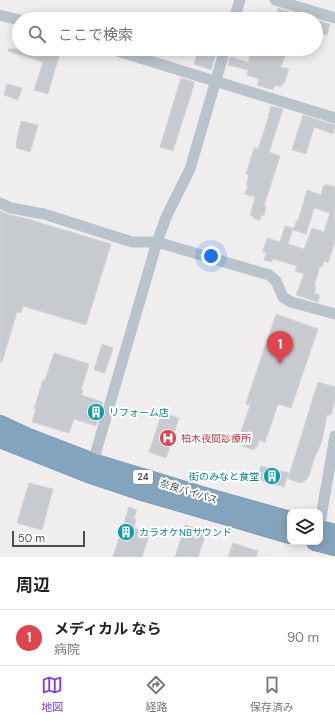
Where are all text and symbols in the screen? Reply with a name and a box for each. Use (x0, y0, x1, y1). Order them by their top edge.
search box (12, 12, 323, 56)
icon: search (26, 23, 48, 45)
text: ここで検索 (58, 25, 133, 45)
your location (201, 246, 221, 266)
pin: 1 (267, 331, 293, 364)
building icon: リフォーム店 (86, 402, 106, 422)
place label: リフォーム店 (109, 406, 169, 419)
hospital icon: 柏木夜間診療所 (158, 428, 178, 448)
place label: 柏木夜間診療所 (181, 432, 251, 445)
building icon: 街のみなと食堂 (262, 466, 282, 486)
road number: 24 (133, 470, 153, 484)
place label: 街のみなと食堂 (188, 470, 259, 483)
street label: 奈良バイパス (158, 477, 219, 506)
map controls (287, 509, 323, 545)
button: layers (287, 509, 323, 545)
building icon: カラオケNBサウンド (116, 522, 136, 542)
place label: カラオケNBサウンド (139, 526, 232, 539)
scale bar (12, 529, 85, 548)
text: 50 m (18, 531, 45, 545)
text: 周辺 (16, 574, 50, 596)
text: メディカル なら (54, 619, 161, 639)
text: 1 (27, 629, 31, 646)
text: 90 m (287, 629, 319, 646)
text: 病院 (54, 641, 80, 658)
tab: 地図 (41, 674, 63, 714)
tab: 経路 (145, 674, 167, 714)
tab: 保存済み (250, 674, 294, 714)

